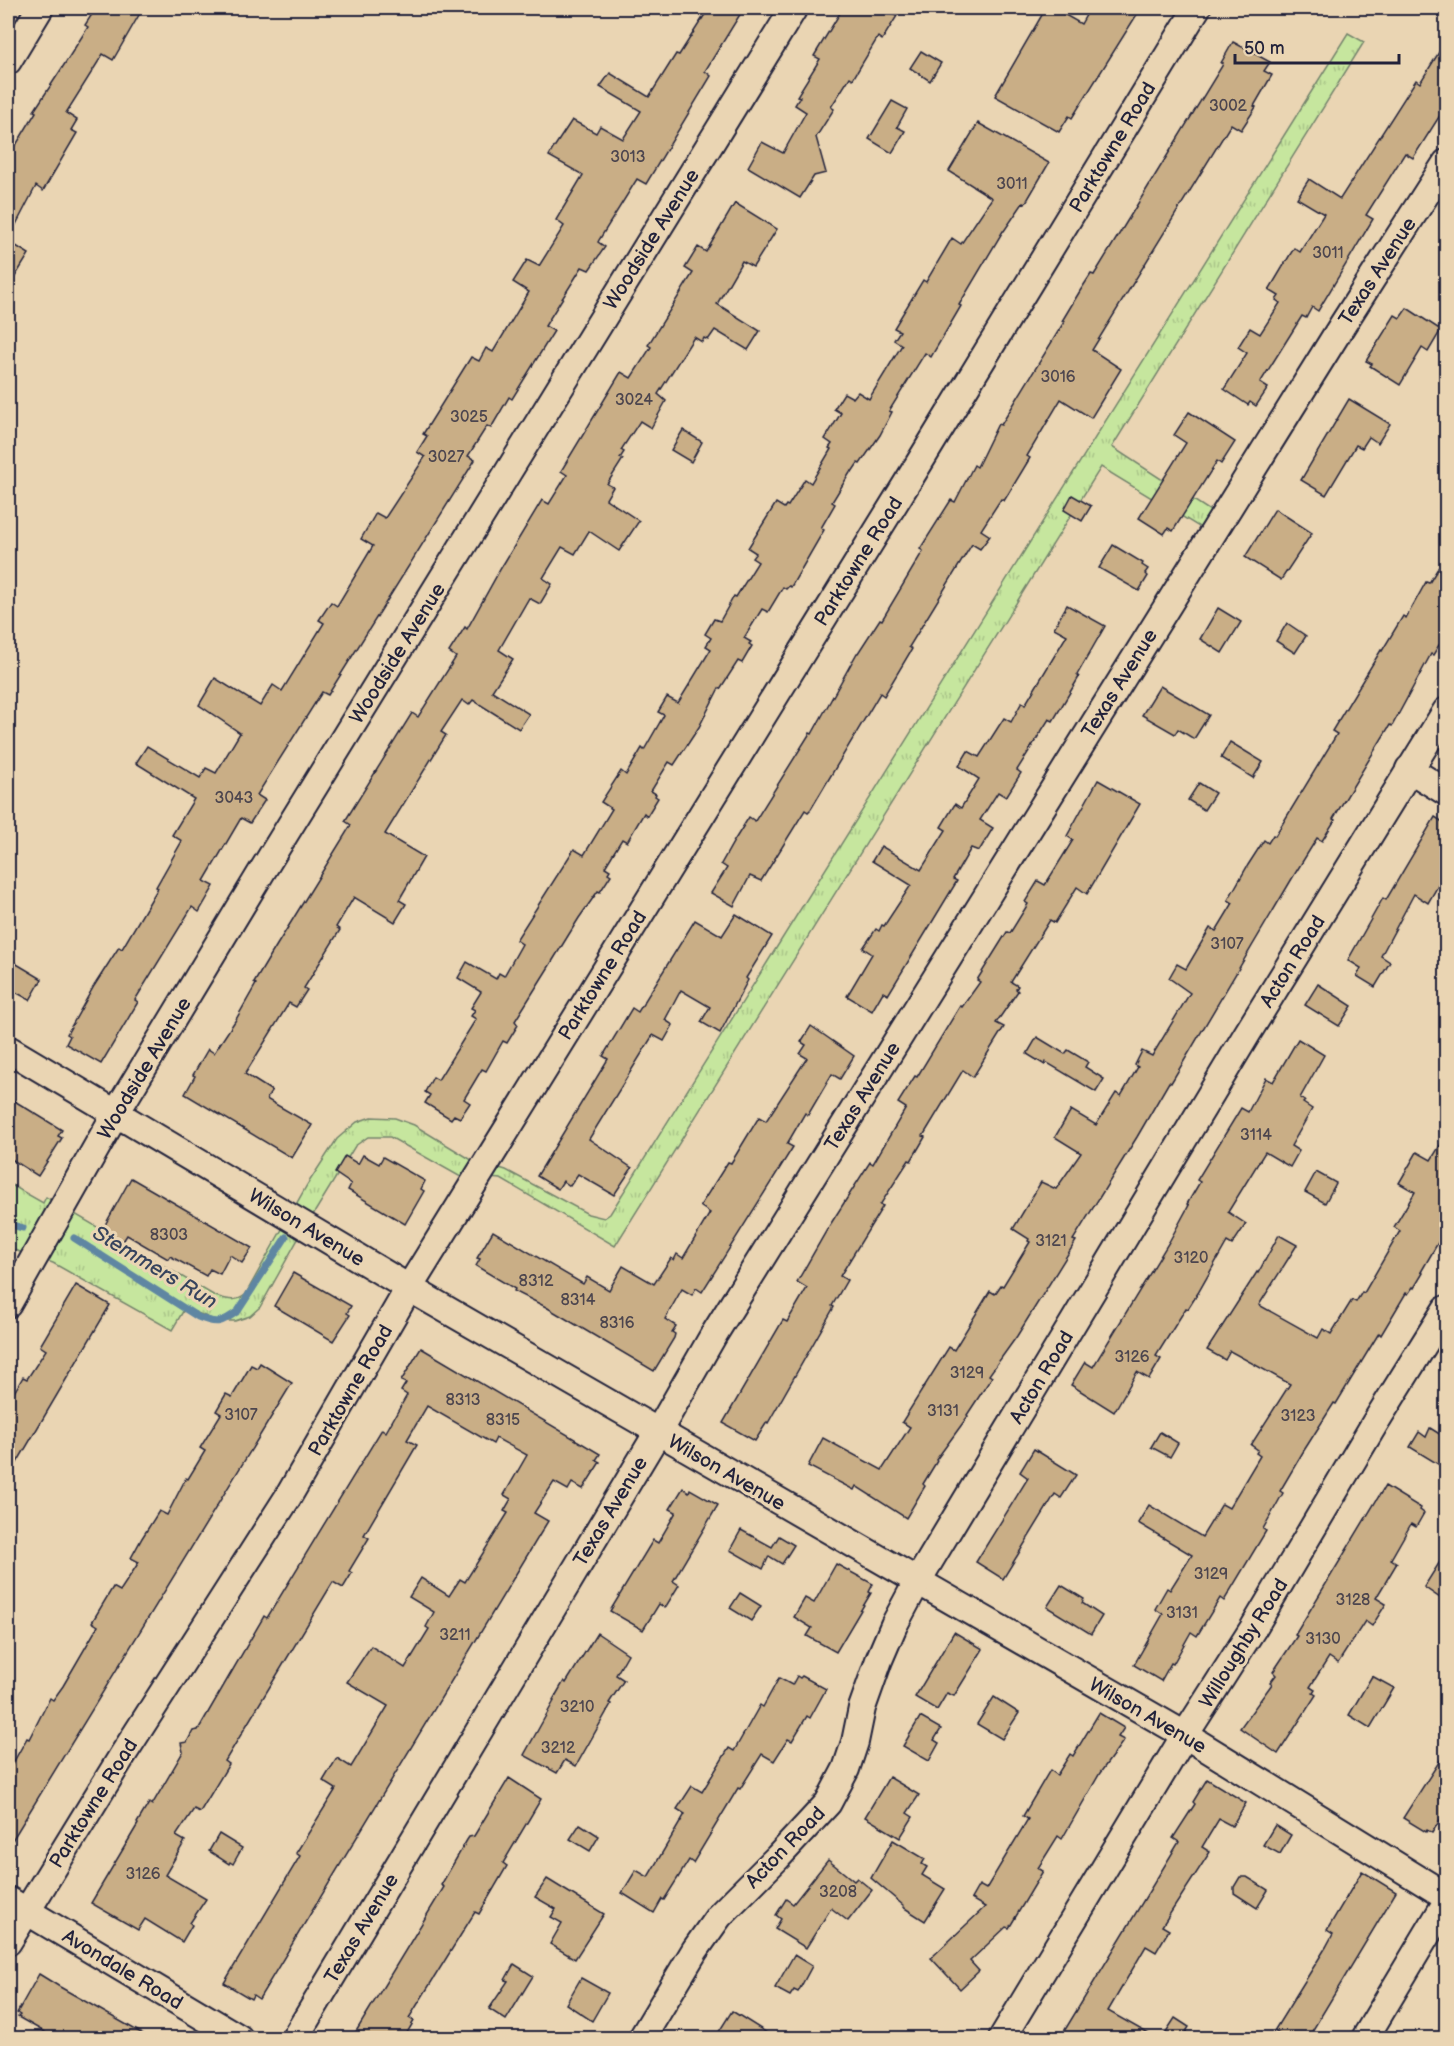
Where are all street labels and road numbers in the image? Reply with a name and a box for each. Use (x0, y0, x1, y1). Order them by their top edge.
street label: Parktowne Road (1065, 78, 1161, 217)
street label: Woodside Avenue (599, 164, 705, 314)
street label: Texas Avenue (1334, 213, 1422, 330)
street label: Parktowne Road (810, 492, 908, 631)
street label: Woodside Avenue (345, 578, 451, 728)
street label: Texas Avenue (1077, 624, 1163, 742)
street label: Parktowne Road (554, 906, 652, 1045)
street label: Acton Road (1255, 911, 1331, 1012)
street label: Woodside Avenue (93, 993, 197, 1144)
street label: Texas Avenue (820, 1037, 906, 1155)
street label: Wilson Avenue (244, 1184, 369, 1272)
street label: Parktowne Road (304, 1320, 398, 1461)
street label: Acton Road (1005, 1327, 1079, 1428)
street label: Wilson Avenue (664, 1430, 790, 1516)
street label: Texas Avenue (569, 1452, 653, 1571)
street label: Willoughby Road (1194, 1574, 1293, 1713)
street label: Wilson Avenue (1085, 1673, 1211, 1759)
street label: Parktowne Road (45, 1734, 143, 1873)
street label: Acton Road (741, 1802, 831, 1894)
street label: Texas Avenue (320, 1869, 404, 1988)
street label: Avondale Road (58, 1924, 187, 2015)

